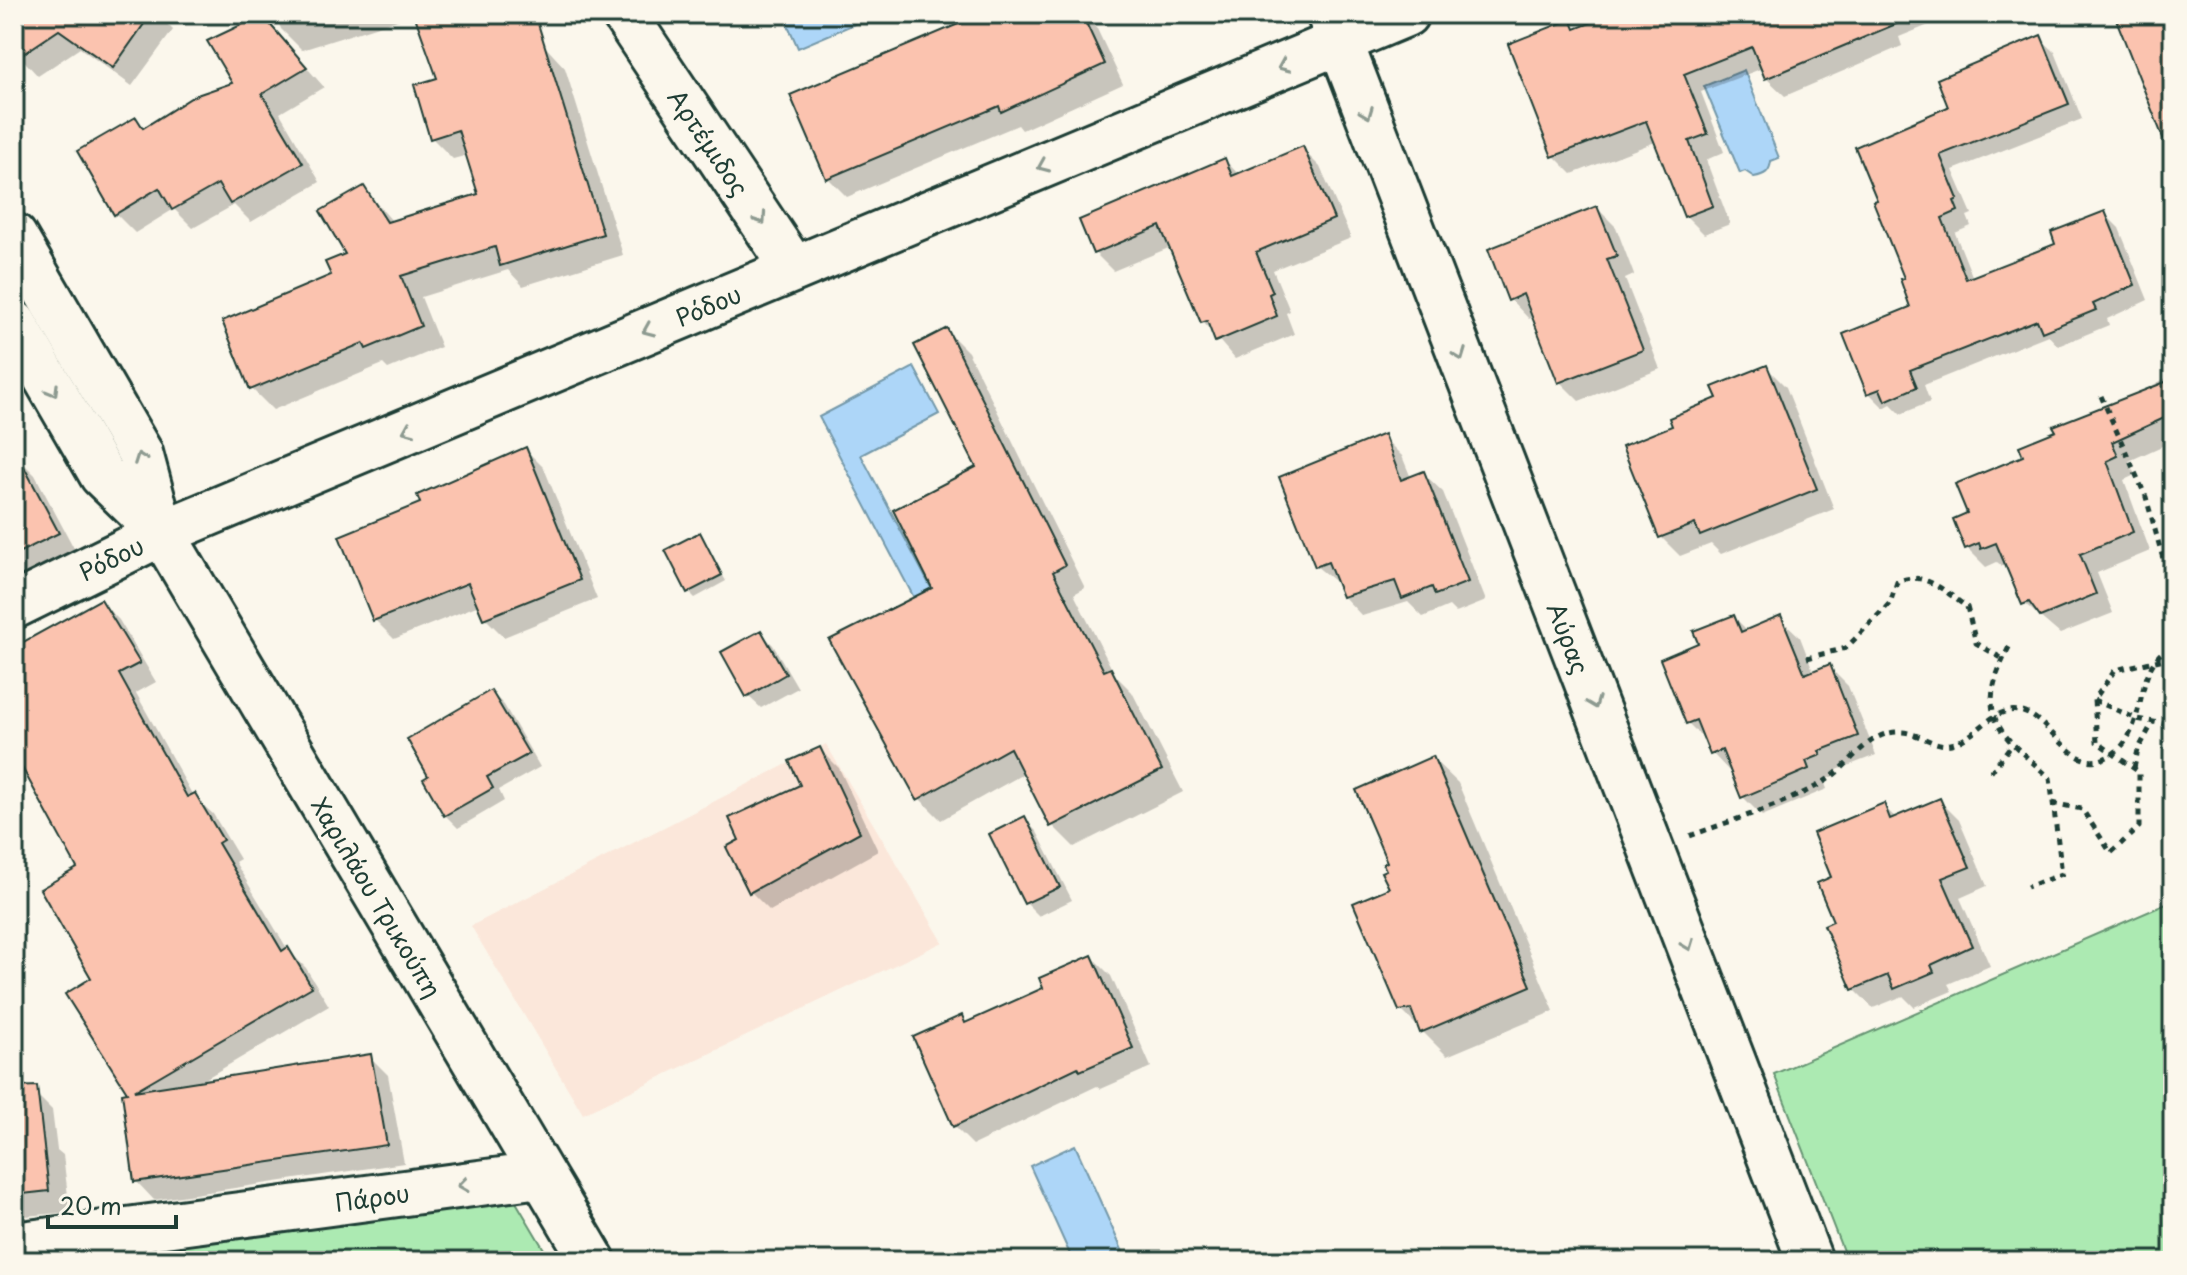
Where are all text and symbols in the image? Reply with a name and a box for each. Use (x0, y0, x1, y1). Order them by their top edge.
one-way arrow (1277, 56, 1291, 72)
street label: Αρτέμιδος (660, 81, 758, 203)
one-way arrow (1357, 105, 1374, 119)
one-way arrow (1037, 156, 1051, 172)
one-way arrow (751, 210, 766, 224)
street label: Ρόδου (670, 275, 746, 335)
one-way arrow (642, 321, 656, 337)
one-way arrow (1450, 348, 1467, 362)
one-way arrow (43, 382, 59, 397)
one-way arrow (402, 421, 416, 437)
one-way arrow (133, 452, 150, 466)
street label: Ρόδου (72, 527, 150, 589)
street label: Αύρας (1539, 597, 1599, 679)
one-way arrow (1584, 695, 1601, 709)
street label: Χαριλάου Τρικούπη (303, 790, 451, 1004)
one-way arrow (1678, 937, 1695, 951)
street label: Πάρου (332, 1174, 412, 1220)
one-way arrow (456, 1176, 470, 1193)
scale bar (48, 1179, 176, 1229)
text: 20 m (60, 1187, 122, 1223)

